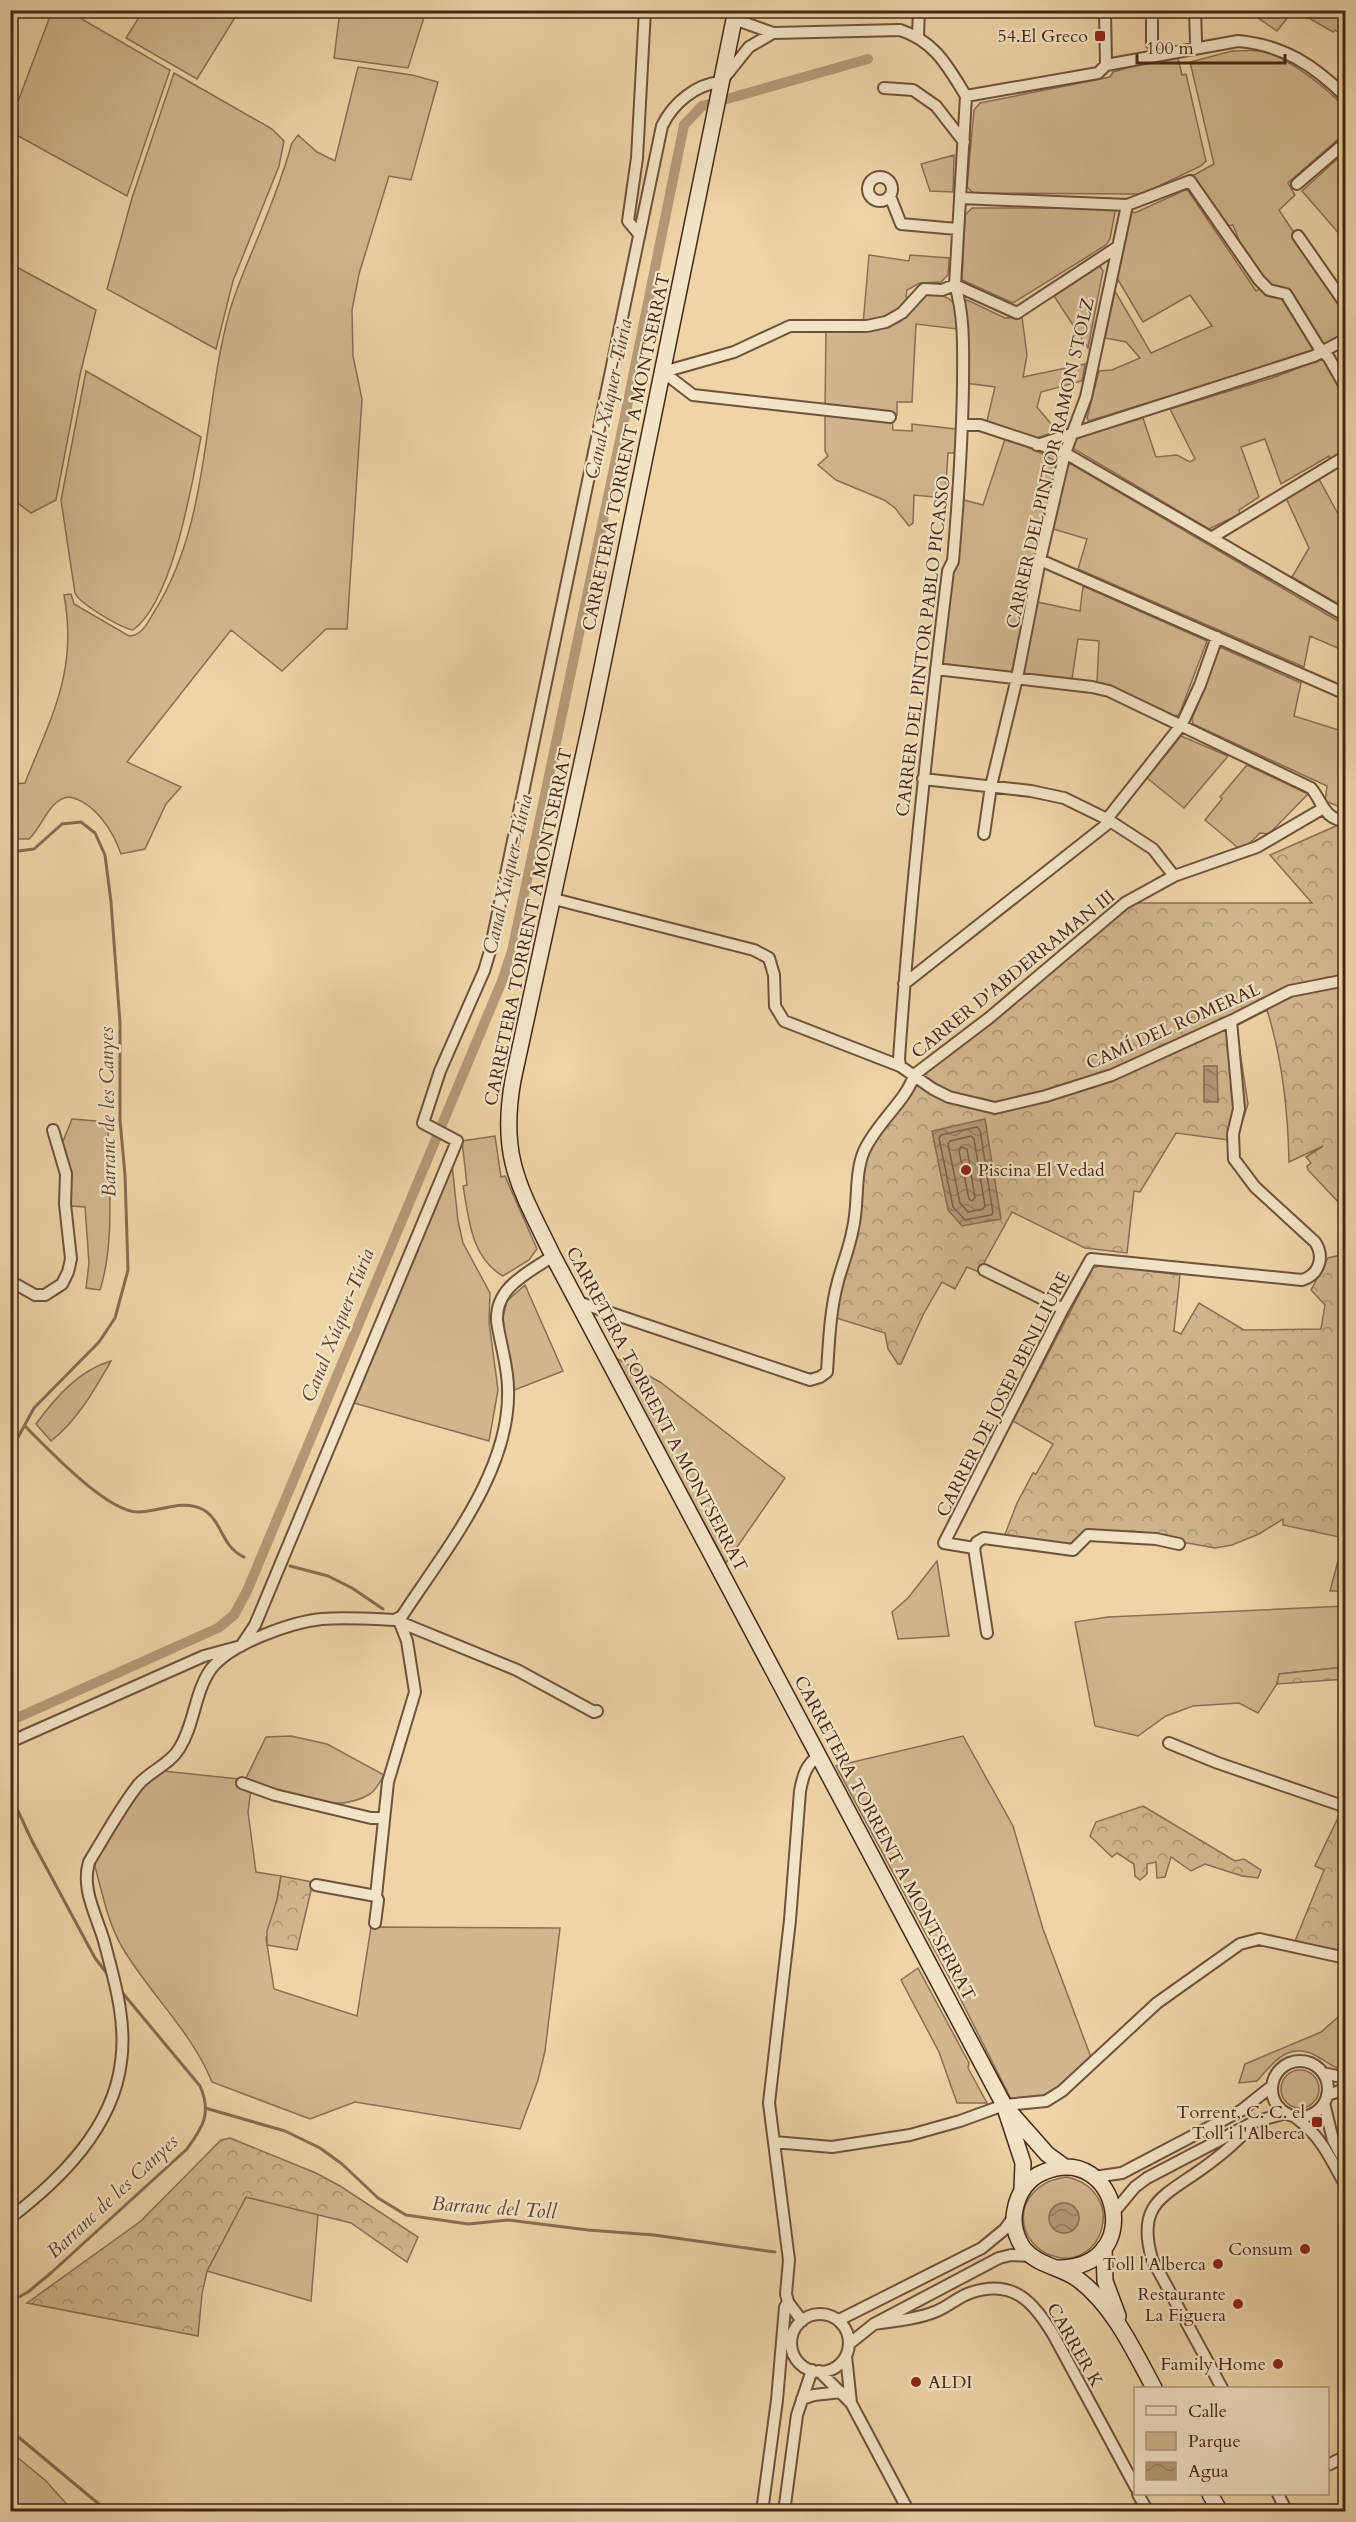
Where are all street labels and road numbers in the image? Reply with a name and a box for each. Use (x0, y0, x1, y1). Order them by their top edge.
street label: CARRETERA TORRENT A MONTSERRAT (576, 271, 677, 633)
street label: CARRER DEL PINTOR RAMON STOLZ (1000, 295, 1101, 631)
street label: CARRER DEL PINTOR PABLO PICASSO (890, 474, 957, 818)
street label: CARRETERA TORRENT A MONTSERRAT (478, 746, 579, 1108)
street label: CARRER D'ABDERRAMAN III (906, 884, 1120, 1065)
street label: CAMÍ DEL ROMERAL (1082, 977, 1264, 1076)
street label: CARRETERA TORRENT A MONTSERRAT (560, 1242, 753, 1576)
street label: CARRER DE JOSEP BENLLIURE (930, 1267, 1076, 1521)
street label: CARRETERA TORRENT A MONTSERRAT (788, 1671, 981, 2005)
street label: CARRER K (1040, 2299, 1109, 2392)

